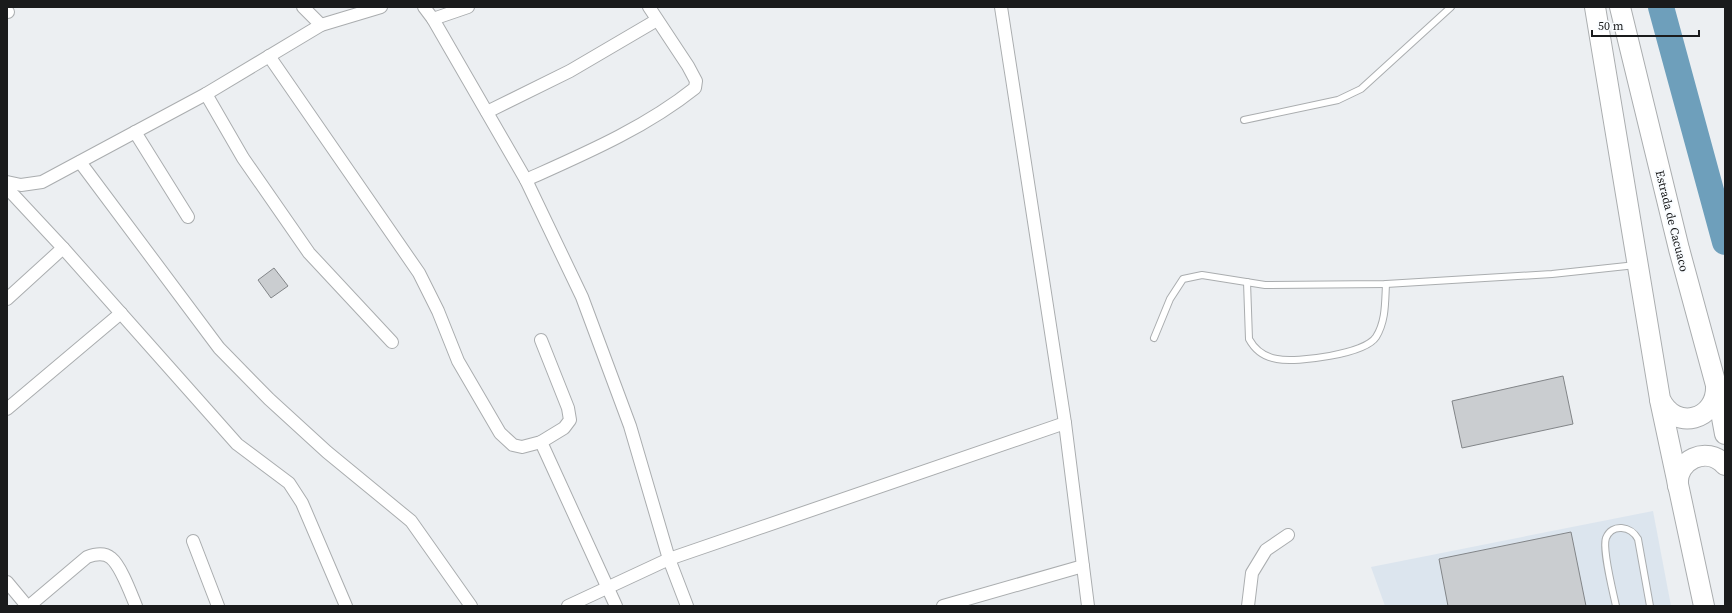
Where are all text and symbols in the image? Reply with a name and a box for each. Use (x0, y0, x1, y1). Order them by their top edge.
scale bar (1592, 12, 1699, 38)
text: 50 m (1598, 18, 1624, 34)
street label: Estrada de Cacuaco (1652, 169, 1692, 274)

